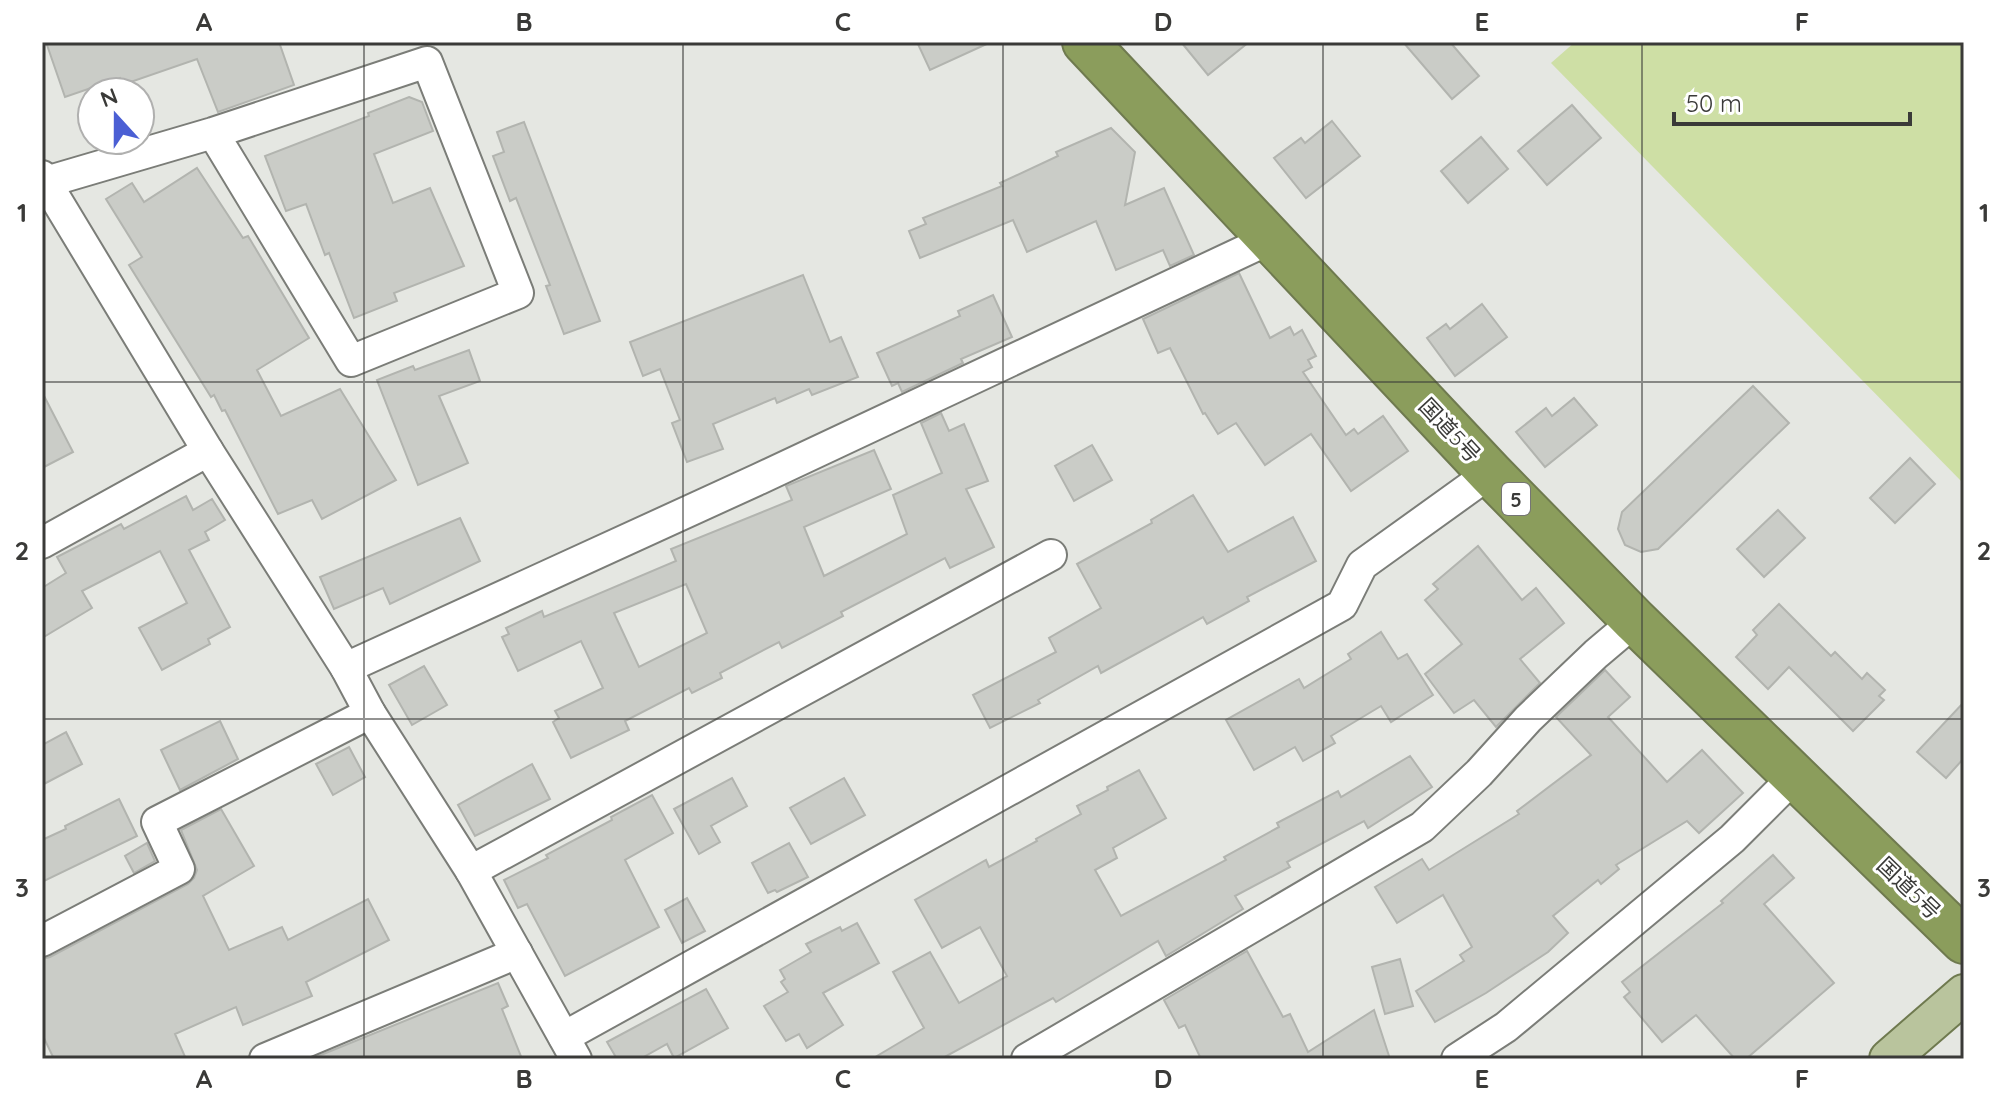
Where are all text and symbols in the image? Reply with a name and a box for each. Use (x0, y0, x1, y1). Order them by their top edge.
text: A (196, 5, 213, 38)
text: B (515, 5, 533, 38)
text: C (835, 5, 851, 38)
text: D (1154, 5, 1172, 38)
text: E (1475, 5, 1489, 38)
text: F (1795, 5, 1809, 38)
north arrow (76, 76, 156, 156)
scale bar (1674, 76, 1910, 126)
text: N (96, 81, 121, 113)
text: 50 m (1686, 88, 1742, 118)
text: 1 (17, 196, 27, 229)
text: 1 (1979, 196, 1989, 229)
street label: 国道5号 (1413, 392, 1487, 468)
road number: 5 (1502, 483, 1530, 515)
text: 2 (15, 534, 29, 567)
text: 2 (1977, 534, 1991, 567)
street label: 国道5号 (1871, 851, 1947, 925)
text: 3 (15, 871, 29, 904)
text: 3 (1977, 871, 1991, 904)
text: A (196, 1062, 213, 1095)
text: B (515, 1062, 533, 1095)
text: C (835, 1062, 851, 1095)
text: D (1154, 1062, 1172, 1095)
text: E (1475, 1062, 1489, 1095)
text: F (1795, 1062, 1809, 1095)

